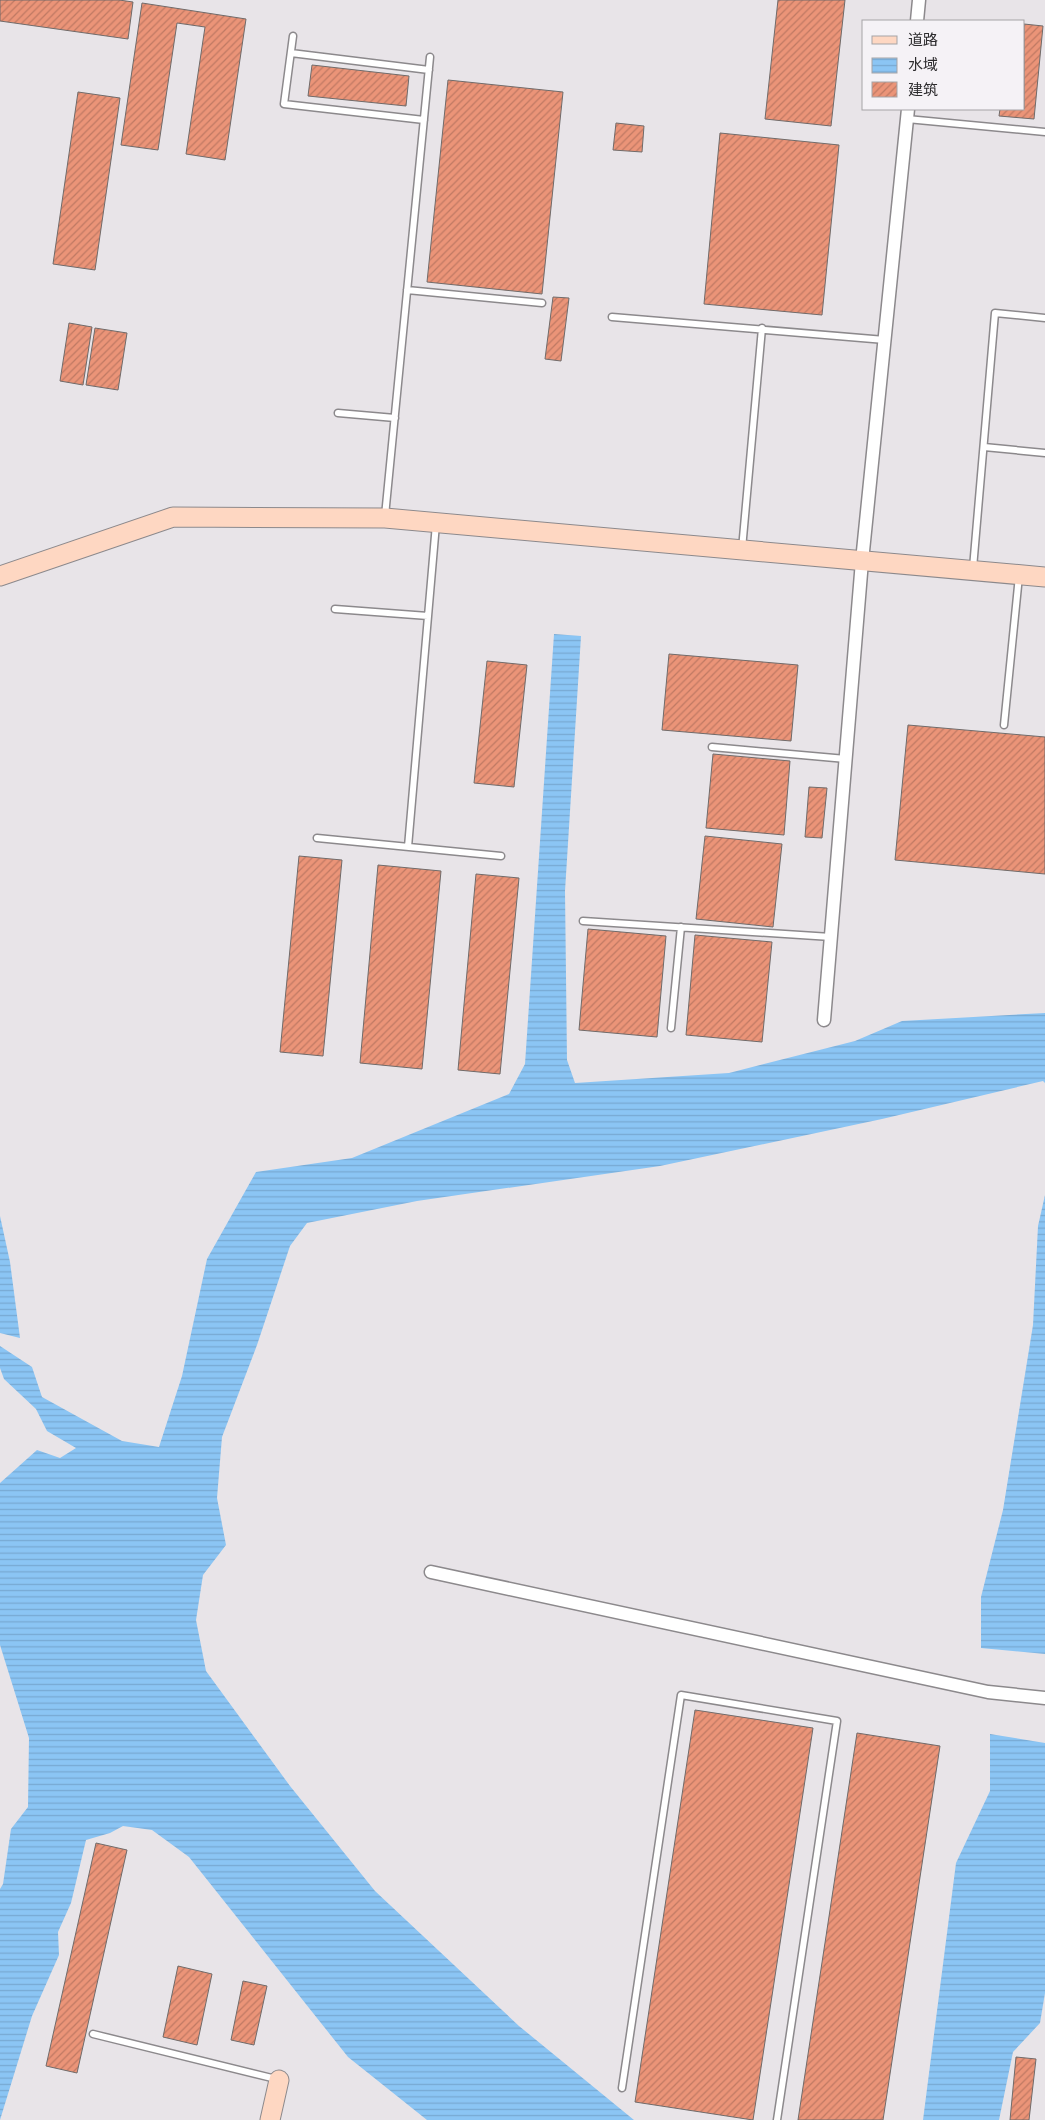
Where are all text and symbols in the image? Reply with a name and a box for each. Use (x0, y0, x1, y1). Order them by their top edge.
legend (862, 20, 1025, 110)
text: 道路 (908, 30, 938, 50)
text: 水域 (908, 55, 938, 75)
text: 建筑 (908, 80, 938, 100)

